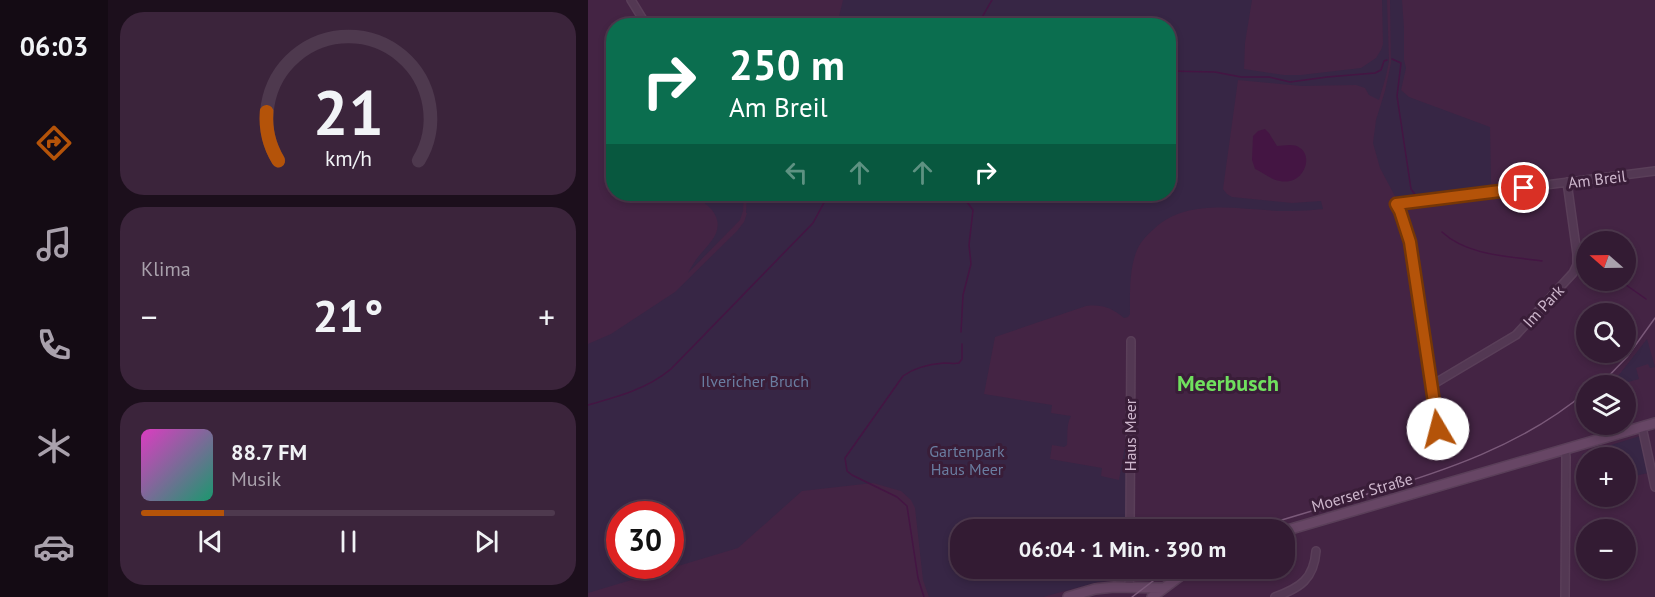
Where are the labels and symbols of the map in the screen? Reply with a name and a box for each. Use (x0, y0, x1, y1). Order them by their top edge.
pin (1498, 162, 1549, 213)
street label: Am Breil (1567, 165, 1628, 192)
north arrow (1576, 231, 1636, 291)
street label: Im Park (1518, 280, 1568, 332)
district label: Meerbusch (1177, 369, 1279, 397)
park label: Ilvericher Bruch (701, 371, 809, 391)
position arrow (1406, 397, 1470, 461)
street label: Haus Meer (1120, 398, 1140, 471)
park label: Gartenpark Haus Meer (929, 441, 1005, 479)
street label: Moerser Straße (1309, 468, 1415, 516)
speed limit sign: 30 (606, 501, 684, 579)

